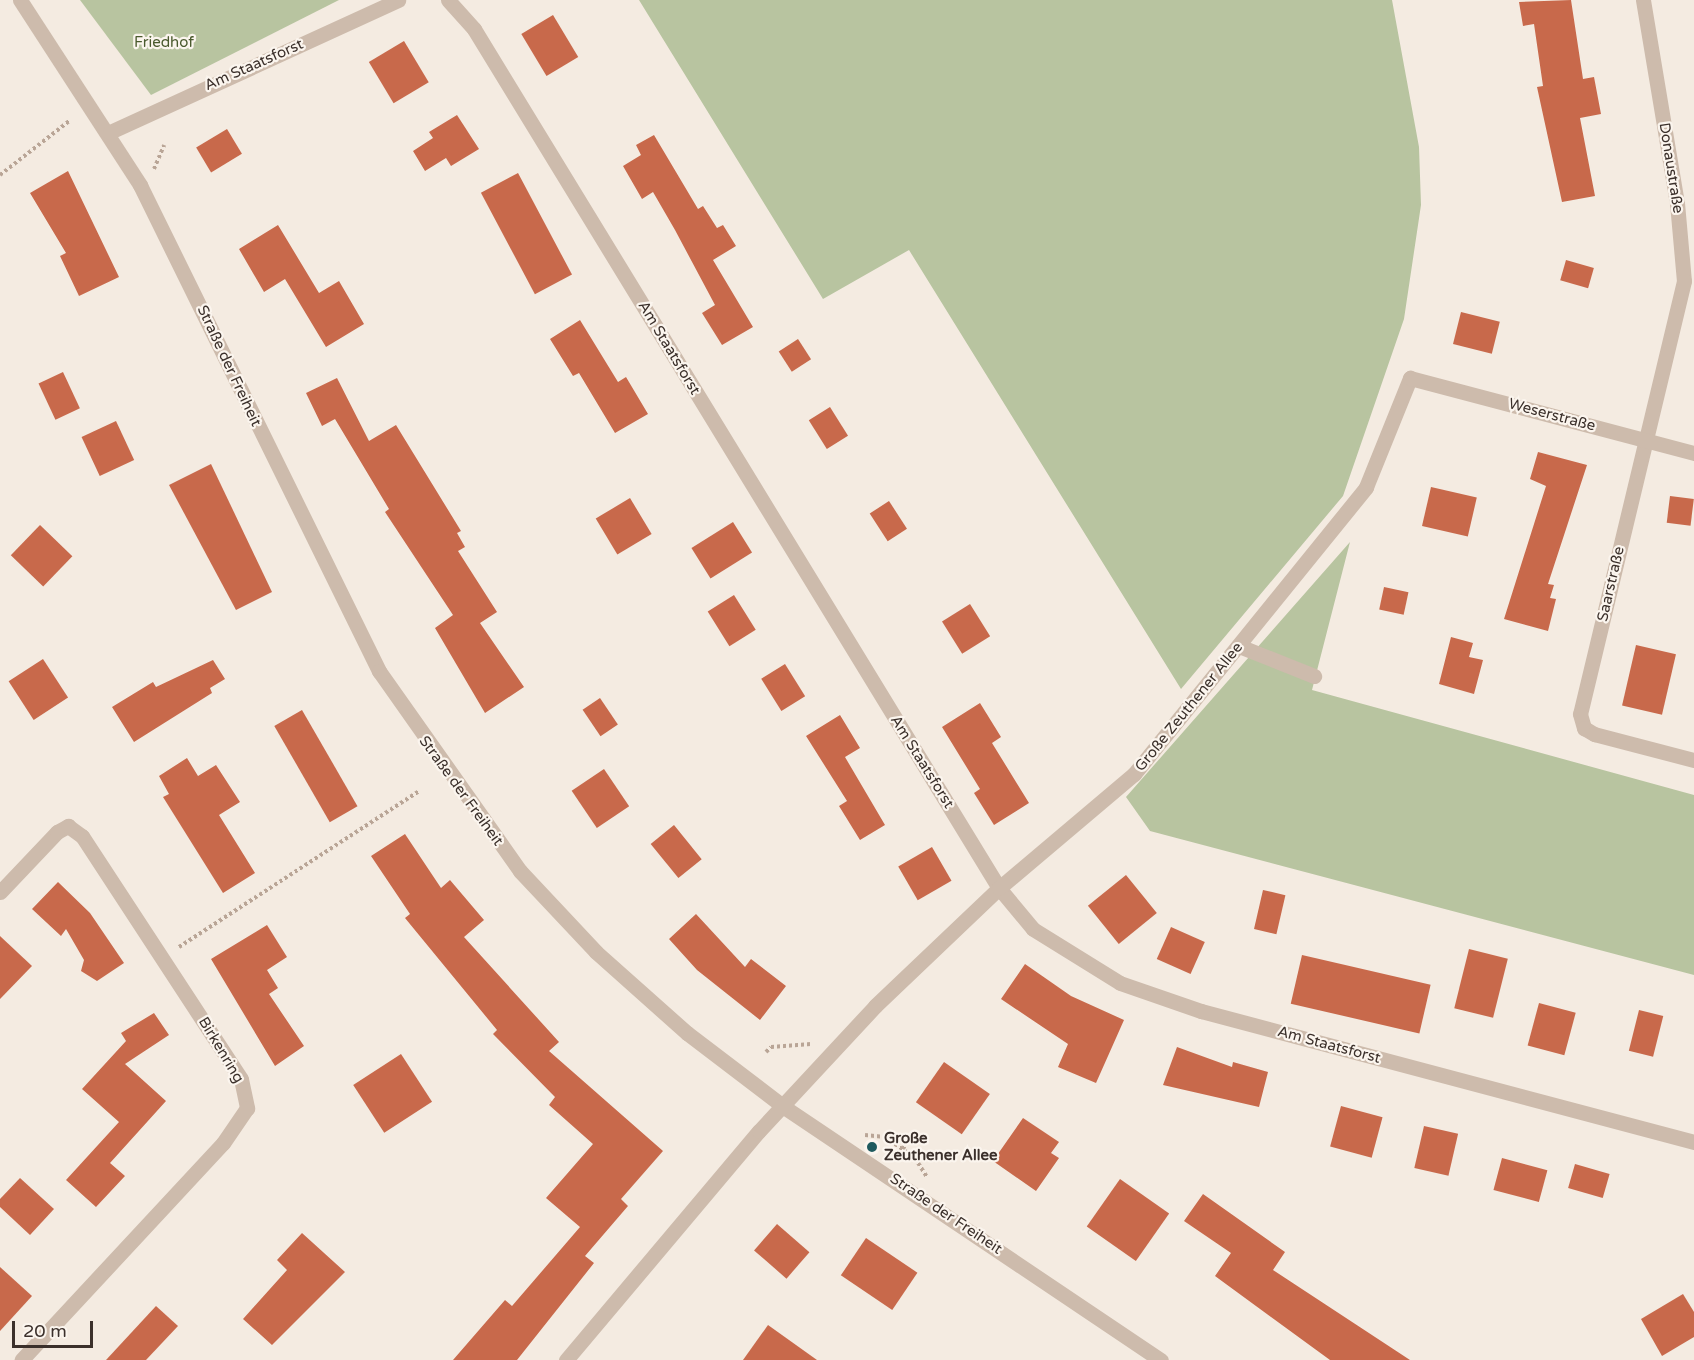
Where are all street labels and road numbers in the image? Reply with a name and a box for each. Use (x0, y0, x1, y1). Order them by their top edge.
street label: Am Staatsforst (202, 35, 306, 95)
street label: Donaustraße (1655, 121, 1687, 215)
street label: Am Staatsforst (634, 298, 704, 398)
street label: Straße der Freiheit (193, 303, 265, 429)
street label: Weserstraße (1507, 395, 1597, 435)
street label: Saarstraße (1594, 545, 1628, 623)
street label: Große Zeuthener Allee (1131, 639, 1247, 775)
street label: Am Staatsforst (886, 712, 958, 812)
street label: Straße der Freiheit (415, 733, 507, 849)
street label: Birkenring (194, 1014, 248, 1086)
street label: Am Staatsforst (1275, 1023, 1383, 1067)
street label: Straße der Freiheit (886, 1170, 1006, 1258)

